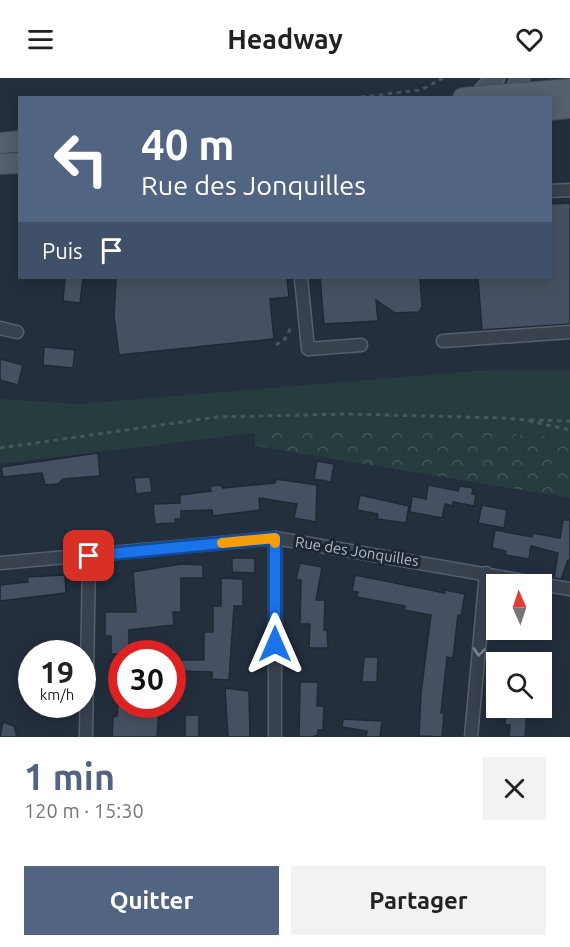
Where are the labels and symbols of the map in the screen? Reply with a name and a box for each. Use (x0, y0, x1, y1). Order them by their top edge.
pin (63, 530, 114, 581)
street label: Rue des Jonquilles (294, 533, 420, 569)
north arrow (486, 574, 552, 640)
position arrow (243, 612, 307, 676)
speed limit sign: 30 (108, 640, 186, 718)
one-way arrow (473, 648, 486, 657)

